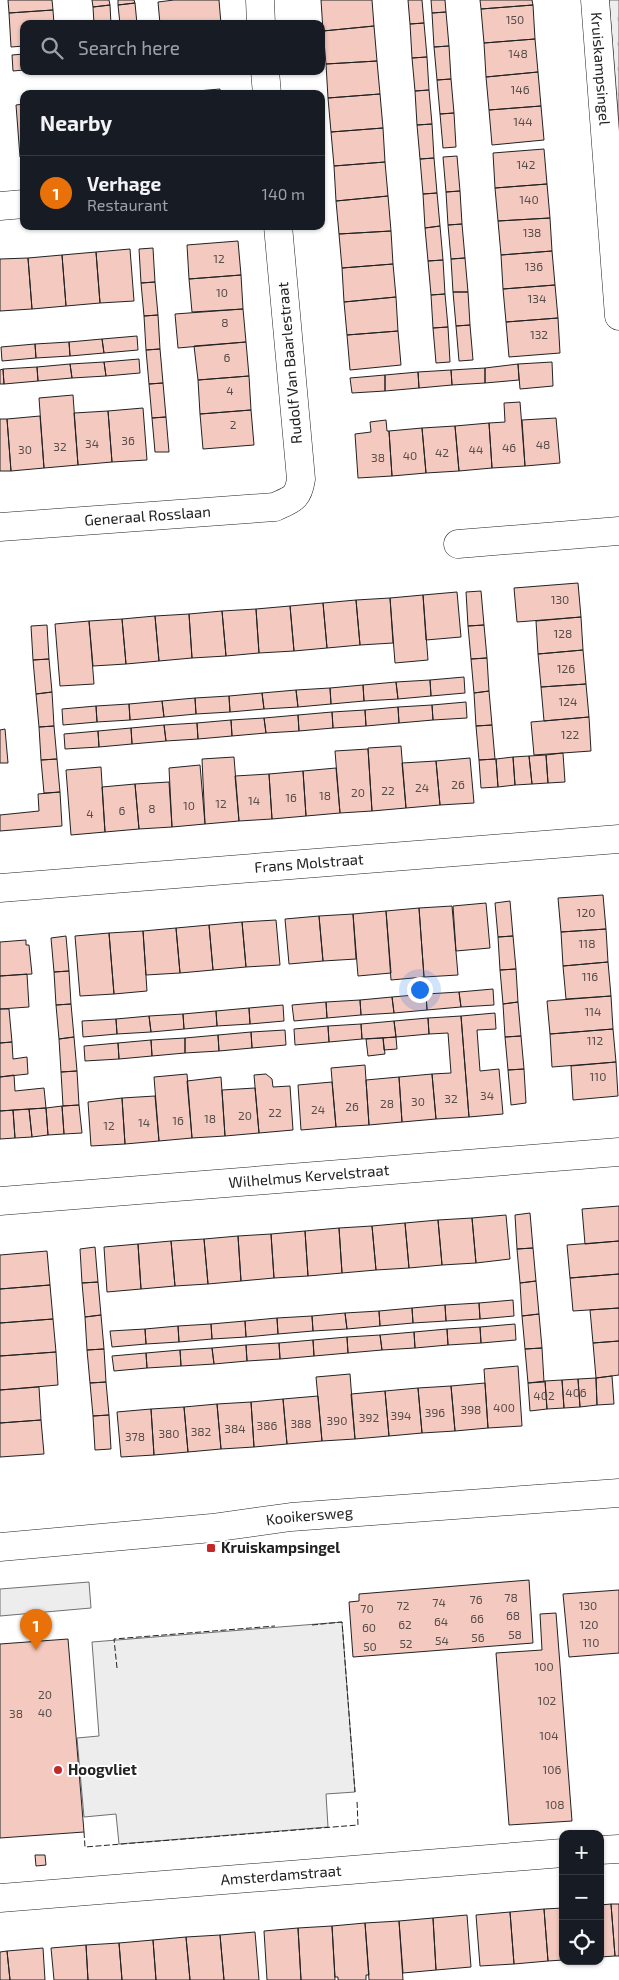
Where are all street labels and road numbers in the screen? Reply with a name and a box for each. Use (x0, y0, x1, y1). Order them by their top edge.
street label: Kruiskampsingel (588, 11, 615, 127)
street label: Rudolf Van Baarlestraat (273, 281, 305, 445)
street label: Generaal Rosslaan (84, 502, 211, 529)
street label: Frans Molstraat (254, 849, 365, 876)
street label: Wilhelmus Kervelstraat (228, 1160, 390, 1191)
street label: Kooikersweg (265, 1502, 354, 1528)
street label: Amsterdamstraat (220, 1861, 343, 1888)

